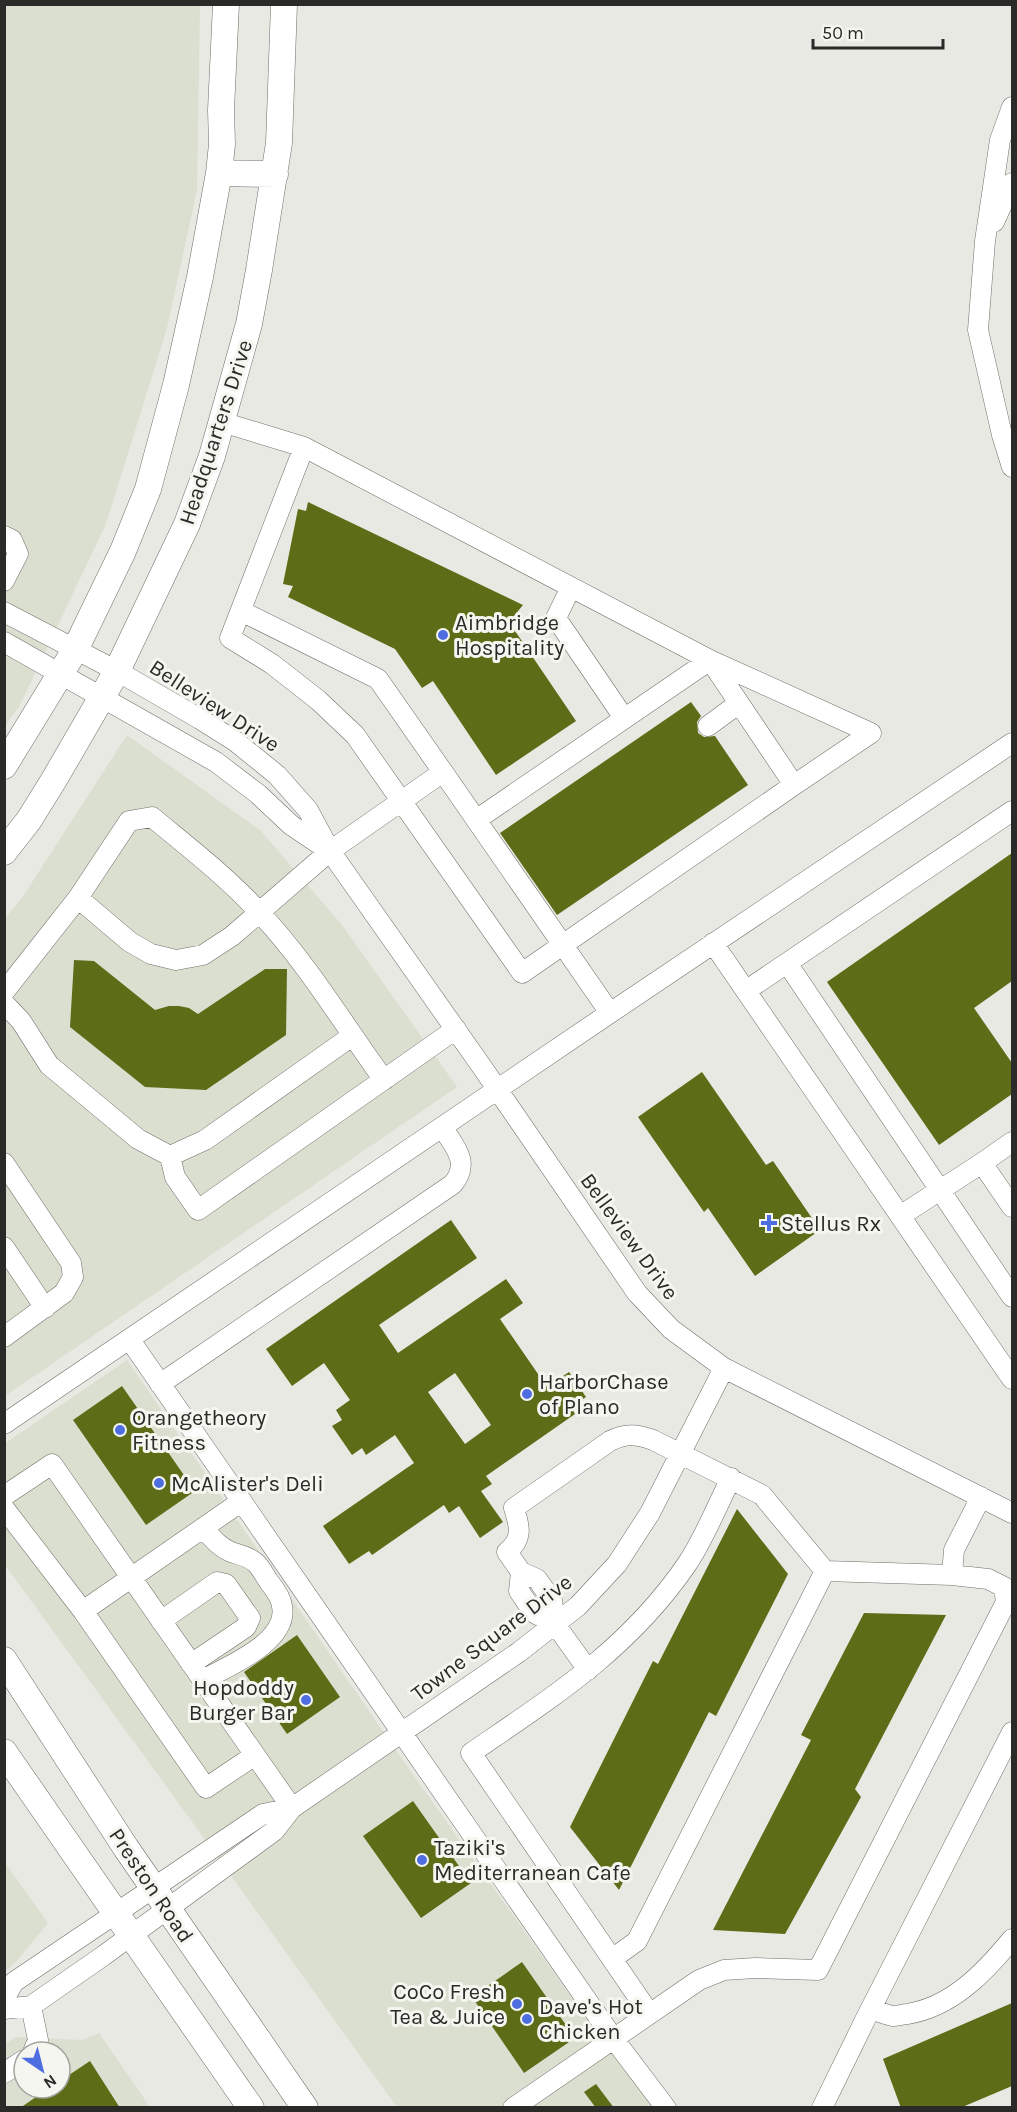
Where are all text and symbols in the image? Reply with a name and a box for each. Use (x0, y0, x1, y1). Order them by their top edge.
scale bar (813, 12, 944, 50)
text: 50 m (822, 22, 864, 44)
street label: Headquarters Drive (174, 336, 258, 528)
place label: Aimbridge Hospitality (455, 610, 564, 661)
marker: Aimbridge Hospitality (436, 628, 450, 642)
street label: Belleview Drive (144, 654, 284, 758)
street label: Belleview Drive (575, 1168, 684, 1305)
place label: Stellus Rx (781, 1211, 881, 1237)
marker: Stellus Rx (762, 1216, 776, 1230)
place label: HarborChase of Plano (539, 1369, 669, 1420)
marker: HarborChase of Plano (520, 1387, 534, 1401)
place label: Orangetheory Fitness (132, 1405, 266, 1456)
marker: Orangetheory Fitness (113, 1423, 127, 1437)
place label: McAlister's Deli (171, 1471, 324, 1497)
marker: McAlister's Deli (152, 1476, 166, 1490)
street label: Towne Square Drive (406, 1569, 577, 1707)
place label: Hopdoddy Burger Bar (189, 1675, 294, 1726)
marker: Hopdoddy Burger Bar (299, 1693, 313, 1707)
street label: Preston Road (103, 1823, 199, 1948)
place label: Taziki's Mediterranean Cafe (434, 1835, 631, 1886)
marker: Taziki's Mediterranean Cafe (415, 1853, 429, 1867)
place label: CoCo Fresh Tea & Juice (390, 1979, 505, 2030)
place label: Dave's Hot Chicken (539, 1994, 643, 2045)
marker: CoCo Fresh Tea & Juice (510, 1997, 524, 2011)
marker: Dave's Hot Chicken (520, 2012, 534, 2026)
north arrow (12, 2040, 72, 2100)
text: N (40, 2071, 60, 2093)

